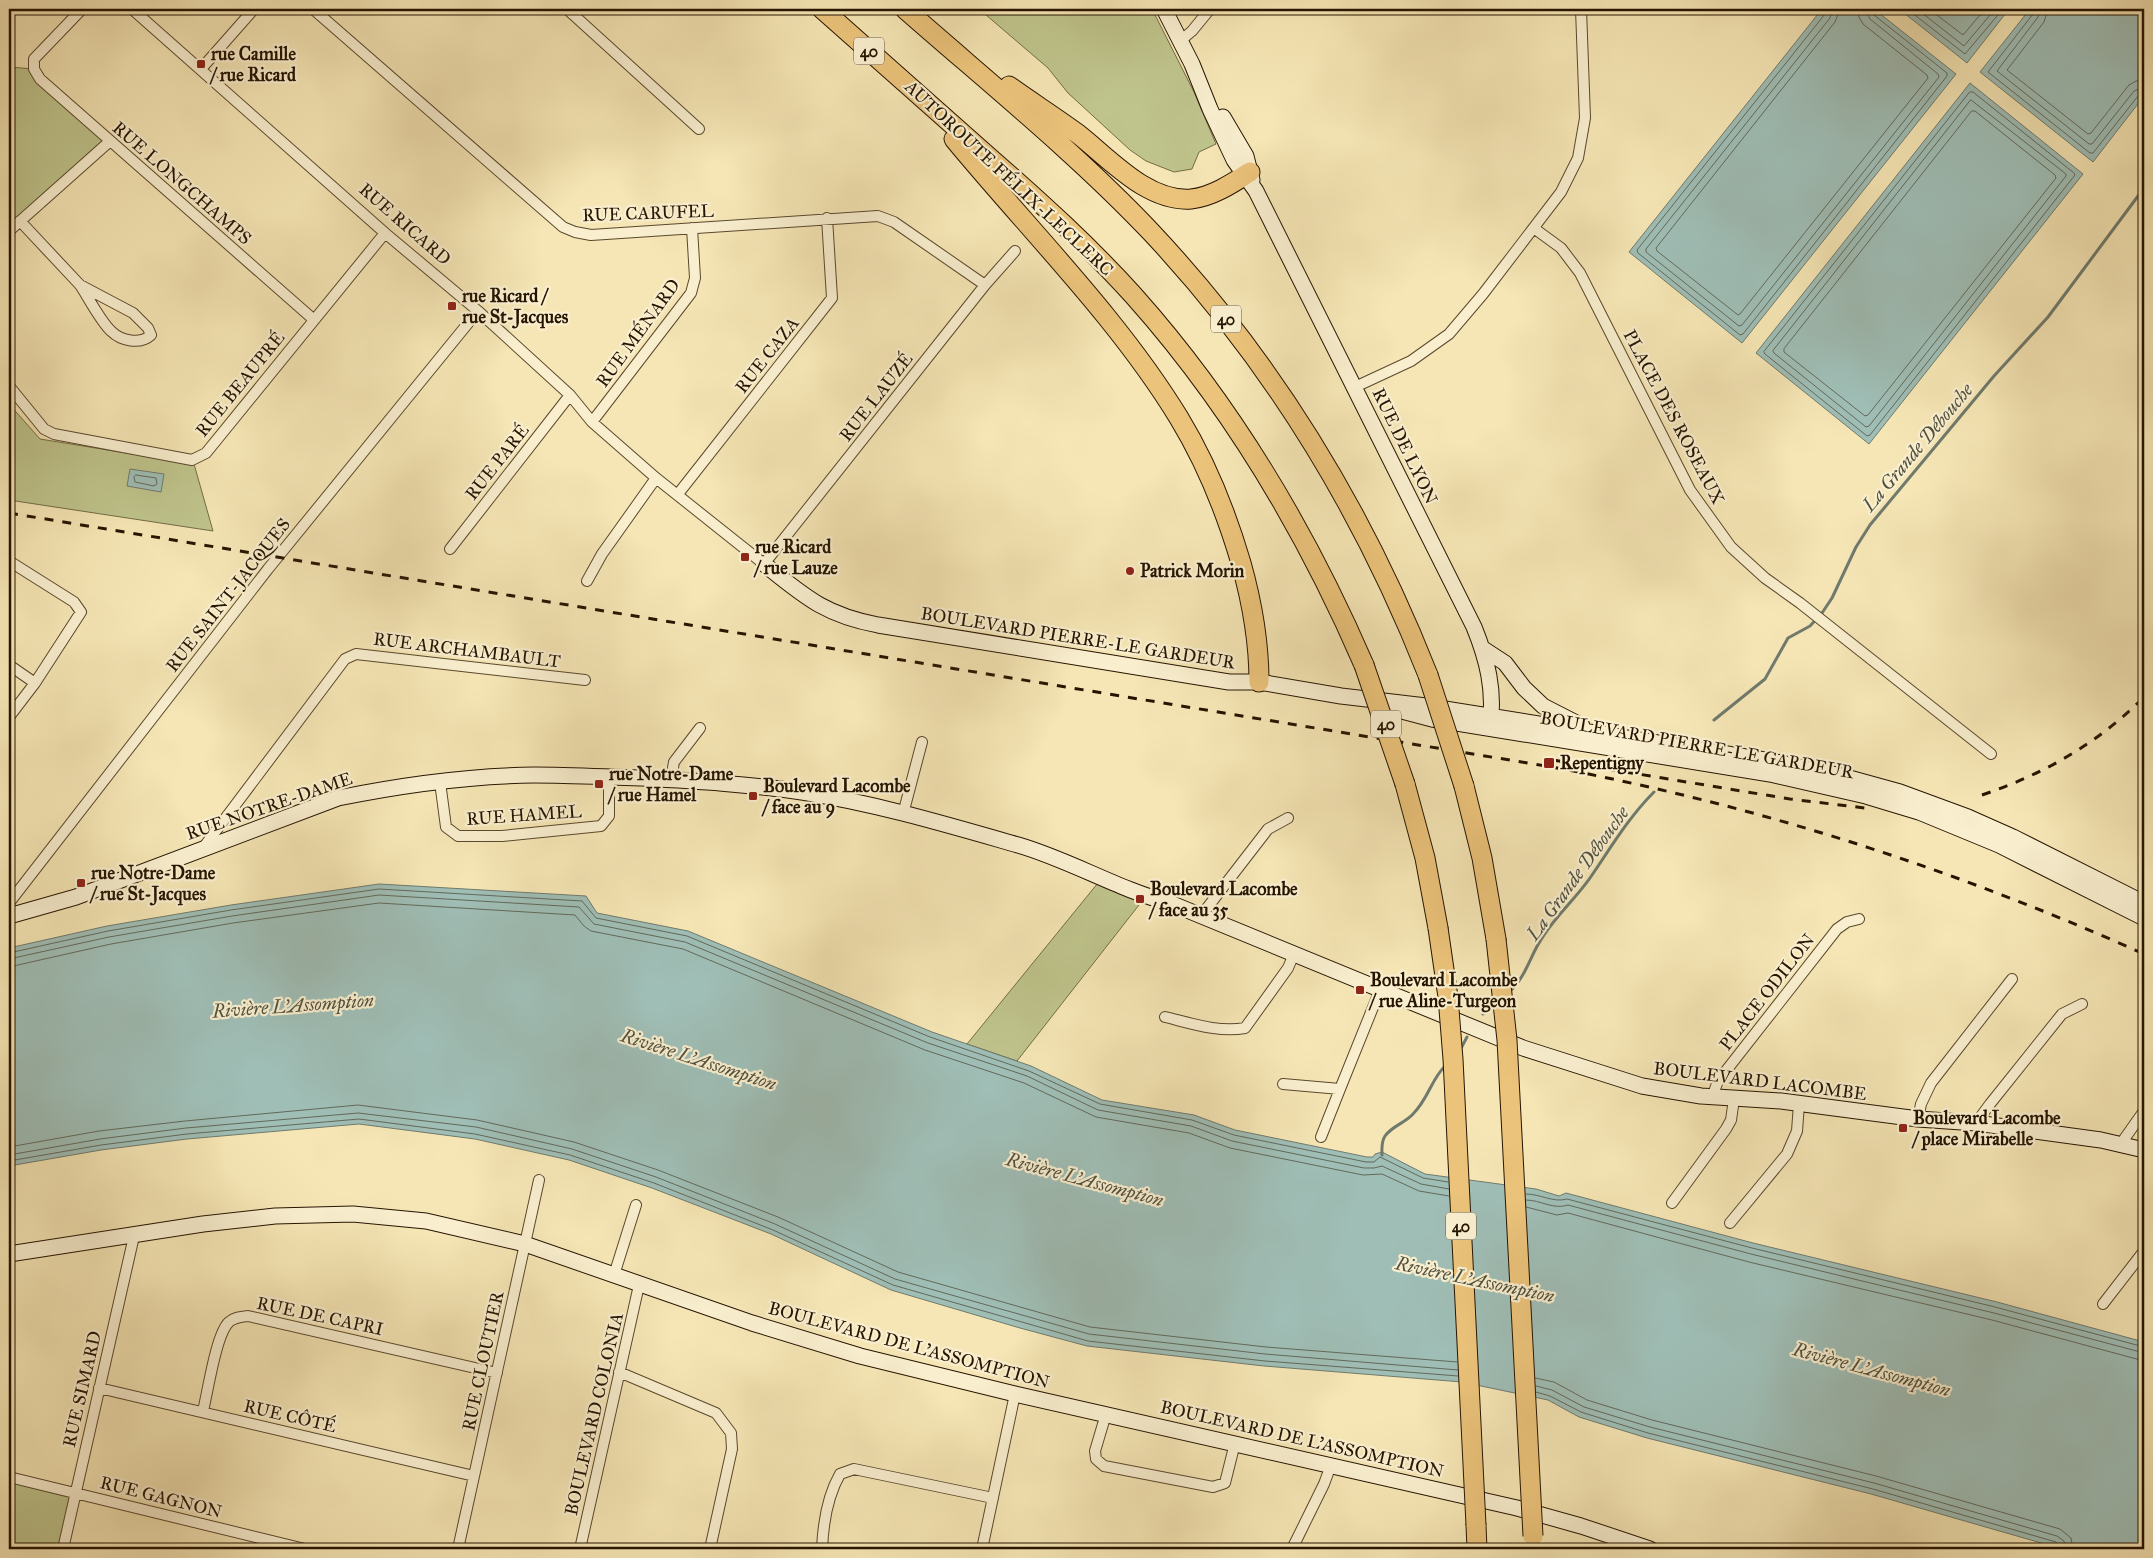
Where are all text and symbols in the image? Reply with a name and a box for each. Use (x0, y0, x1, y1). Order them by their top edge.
road number: 40 (854, 37, 884, 64)
place label: rue Camille / rue Ricard (209, 43, 297, 86)
marker: rue Camille / rue Ricard (195, 58, 207, 70)
street label: AUTOROUTE FÉLIX-LECLERC (900, 73, 1119, 280)
street label: RUE LONGCHAMPS (108, 117, 256, 249)
street label: RUE RICARD (355, 178, 455, 270)
street label: RUE CARUFEL (582, 200, 715, 226)
street label: RUE MÉNARD (590, 273, 685, 391)
place label: rue Ricard / rue St-Jacques (461, 285, 569, 329)
marker: rue Ricard / rue St-Jacques (446, 300, 458, 312)
road number: 40 (1211, 306, 1241, 332)
street label: RUE CAZA (730, 312, 804, 398)
street label: RUE BEAUPRÉ (189, 326, 289, 441)
street label: PLACE DES ROSEAUX (1619, 326, 1729, 508)
street label: RUE LAUZÉ (833, 347, 918, 446)
water label: La Grande Débouche (1857, 378, 1978, 517)
street label: RUE DE LYON (1367, 384, 1443, 508)
street label: RUE PARÉ (459, 418, 534, 504)
street label: RUE SAINT-JACQUES (161, 514, 296, 677)
place label: rue Ricard / rue Lauze (753, 536, 838, 579)
marker: rue Ricard / rue Lauze (739, 551, 751, 563)
place label: Patrick Morin (1140, 560, 1245, 582)
marker: Patrick Morin (1124, 565, 1136, 577)
street label: BOULEVARD PIERRE-LE GARDEUR (919, 602, 1238, 674)
street label: RUE ARCHAMBAULT (372, 628, 562, 672)
street label: BOULEVARD PIERRE-LE GARDEUR (1538, 707, 1857, 784)
road number: 40 (1371, 711, 1401, 738)
place label: Repentigny (1560, 752, 1645, 775)
marker: Repentigny (1542, 756, 1556, 770)
place label: rue Notre-Dame / rue Hamel (607, 763, 734, 806)
street label: RUE NOTRE-DAME (183, 767, 355, 845)
place label: Boulevard Lacombe / face au 9 (761, 775, 911, 819)
marker: rue Notre-Dame / rue Hamel (593, 778, 605, 790)
marker: Boulevard Lacombe / face au 9 (747, 790, 759, 802)
street label: RUE HAMEL (466, 800, 583, 830)
water label: La Grande Débouche (1521, 801, 1634, 946)
place label: rue Notre-Dame / rue St-Jacques (89, 862, 216, 906)
marker: rue Notre-Dame / rue St-Jacques (75, 877, 87, 889)
place label: Boulevard Lacombe / face au 35 (1148, 878, 1298, 922)
marker: Boulevard Lacombe / face au 35 (1134, 893, 1146, 905)
street label: PLACE ODILON (1715, 929, 1819, 1055)
place label: Boulevard Lacombe / rue Aline-Turgeon (1368, 969, 1518, 1013)
marker: Boulevard Lacombe / rue Aline-Turgeon (1354, 984, 1366, 996)
water label: Rivière L'Assomption (210, 988, 375, 1024)
water label: Rivière L'Assomption (617, 1023, 779, 1096)
street label: BOULEVARD LACOMBE (1652, 1057, 1868, 1105)
place label: Boulevard Lacombe / place Mirabelle (1911, 1107, 2061, 1151)
marker: Boulevard Lacombe / place Mirabelle (1897, 1122, 1909, 1134)
water label: Rivière L'Assomption (1002, 1147, 1166, 1213)
road number: 40 (1446, 1212, 1476, 1240)
water label: Rivière L'Assomption (1392, 1251, 1557, 1309)
street label: RUE CLOUTIER (457, 1288, 509, 1433)
street label: RUE DE CAPRI (255, 1292, 386, 1340)
street label: BOULEVARD DE L'ASSOMPTION (766, 1297, 1052, 1393)
street label: BOULEVARD COLONIA (560, 1310, 628, 1518)
street label: RUE SIMARD (58, 1329, 106, 1449)
water label: Rivière L'Assomption (1789, 1337, 1953, 1403)
street label: RUE CÔTÉ (242, 1393, 339, 1437)
street label: BOULEVARD DE L'ASSOMPTION (1158, 1396, 1446, 1482)
street label: RUE GAGNON (98, 1471, 224, 1523)

